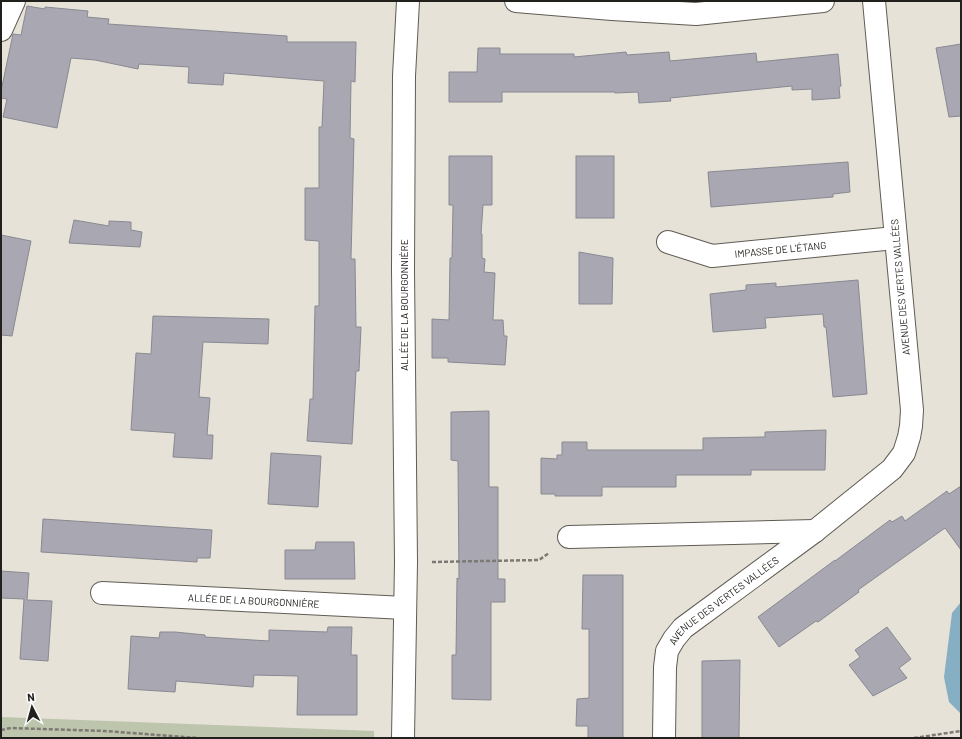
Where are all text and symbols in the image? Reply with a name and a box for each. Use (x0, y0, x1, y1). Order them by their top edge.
street label: AVENUE DES VERTES VALLÉES (888, 218, 912, 356)
street label: ALLÉE DE LA BOURGONNIÈRE (398, 239, 410, 371)
street label: IMPASSE DE L'ÉTANG (734, 239, 827, 260)
street label: AVENUE DES VERTES VALLÉES (666, 554, 781, 647)
street label: ALLÉE DE LA BOURGONNIÈRE (188, 591, 320, 610)
north arrow (12, 687, 52, 727)
text: N (27, 690, 35, 703)

